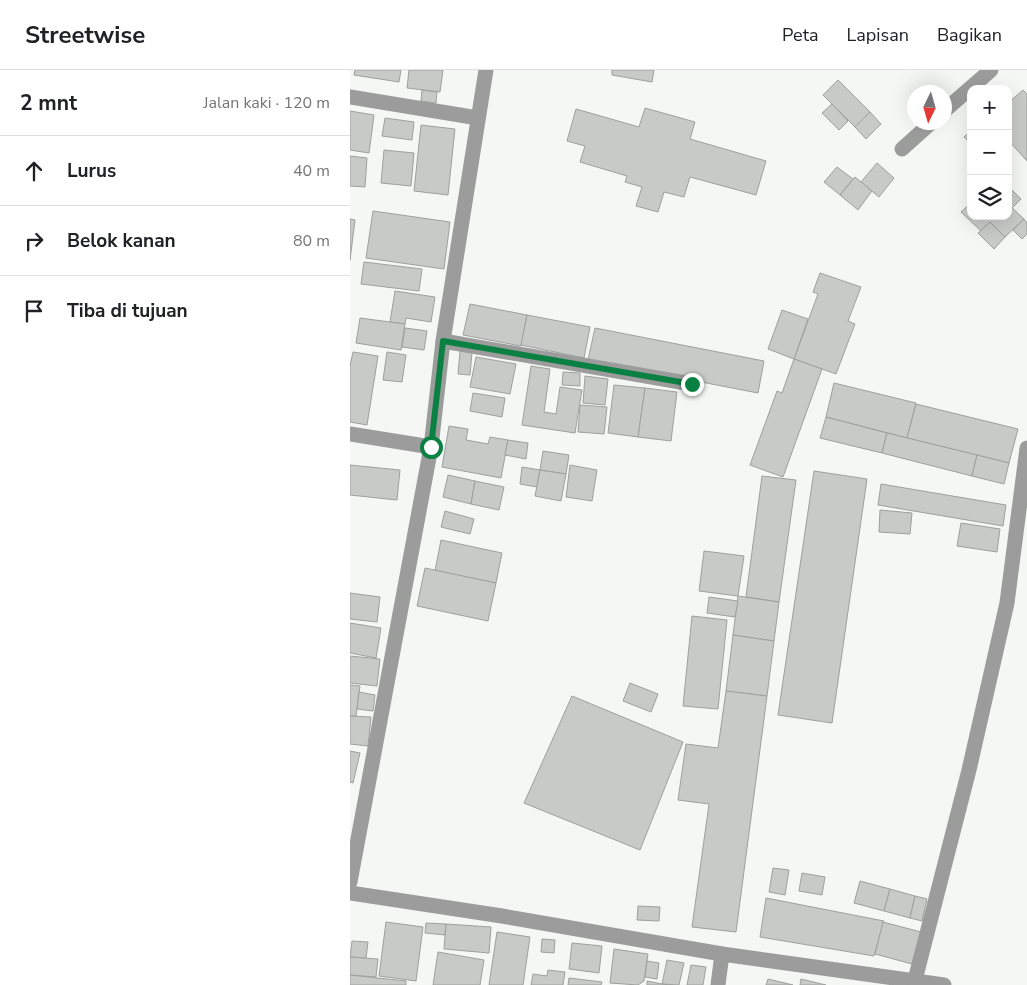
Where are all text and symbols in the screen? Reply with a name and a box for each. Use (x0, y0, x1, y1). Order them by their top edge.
text: Streetwise (25, 19, 145, 51)
text: Peta (782, 23, 818, 47)
text: Lapisan (846, 23, 909, 47)
text: Bagikan (937, 23, 1002, 47)
north arrow (907, 85, 952, 130)
map controls (967, 85, 1012, 220)
button: + (967, 85, 1012, 130)
text: 2 mnt (20, 89, 77, 117)
text: Jalan kaki · 120 m (203, 92, 330, 114)
button: − (967, 130, 1012, 175)
icon: ahead (20, 157, 48, 185)
text: Lurus (67, 158, 116, 184)
text: 40 m (293, 160, 330, 182)
button: layers (967, 175, 1012, 220)
icon: right (20, 227, 48, 255)
text: Belok kanan (67, 228, 176, 254)
text: 80 m (293, 230, 330, 252)
icon: arrive (20, 297, 48, 325)
text: Tiba di tujuan (67, 298, 188, 324)
route end (681, 373, 704, 396)
route start (420, 436, 443, 459)

